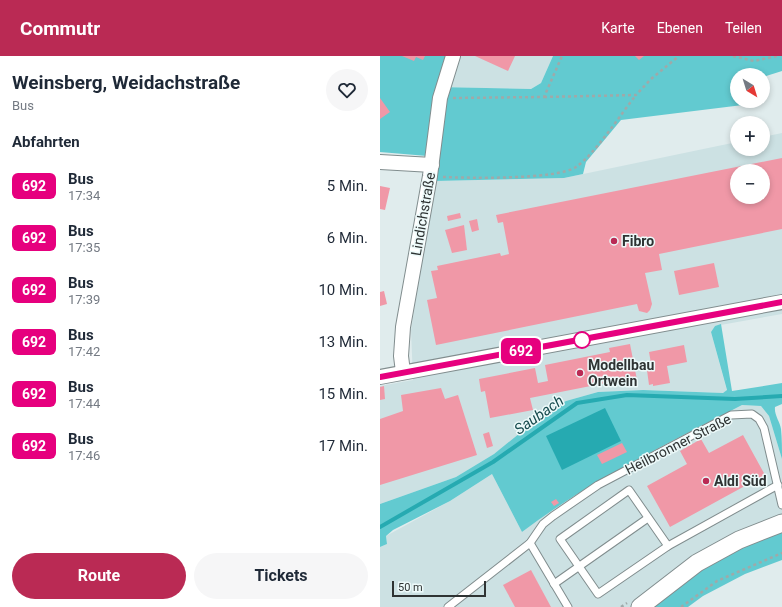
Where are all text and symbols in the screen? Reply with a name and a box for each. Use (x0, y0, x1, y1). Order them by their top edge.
text: Commutr (20, 17, 100, 40)
text: Karte (601, 20, 635, 36)
text: Ebenen (657, 20, 703, 36)
text: Teilen (725, 20, 762, 36)
north arrow (730, 68, 770, 108)
map controls (730, 68, 770, 204)
button: heart (326, 69, 368, 111)
text: Weinsberg, Weidachstraße (12, 71, 240, 94)
text: Bus (12, 98, 34, 113)
button: + (730, 116, 770, 156)
text: Abfahrten (12, 133, 80, 151)
button: − (730, 164, 770, 204)
text: Bus (68, 170, 94, 188)
street label: Lindichstraße (408, 171, 438, 257)
text: 5 Min. (327, 177, 368, 195)
text: 692 (22, 178, 46, 194)
text: 17:34 (68, 188, 100, 203)
text: Bus (68, 222, 94, 240)
text: 6 Min. (327, 229, 368, 247)
text: 692 (22, 230, 46, 246)
place label: Fibro (622, 233, 654, 249)
marker: Fibro (609, 236, 619, 246)
text: 17:35 (68, 240, 100, 255)
text: Bus (68, 274, 94, 292)
text: 10 Min. (318, 281, 368, 299)
text: 692 (22, 282, 46, 298)
text: 17:39 (68, 292, 100, 307)
text: Bus (68, 326, 94, 344)
unlabelled marker (573, 331, 591, 349)
text: 13 Min. (318, 333, 368, 351)
text: 692 (22, 334, 46, 350)
line badge: 692 (498, 338, 544, 364)
text: 692 (509, 343, 533, 359)
text: 17:42 (68, 344, 100, 359)
place label: Modellbau Ortwein (588, 357, 654, 389)
marker: Modellbau Ortwein (575, 368, 585, 378)
text: Bus (68, 378, 94, 396)
text: 15 Min. (318, 385, 368, 403)
text: 692 (22, 386, 46, 402)
water label: Saubach (511, 391, 567, 439)
text: 17:44 (68, 396, 100, 411)
street label: Heilbronner Straße (622, 410, 734, 478)
text: Bus (68, 430, 94, 448)
text: 17 Min. (318, 437, 368, 455)
text: 692 (22, 438, 46, 454)
text: 17:46 (68, 448, 100, 463)
place label: Aldi Süd (714, 473, 767, 489)
marker: Aldi Süd (701, 476, 711, 486)
button: Route (12, 553, 186, 599)
button: Tickets (194, 553, 368, 599)
scale bar (392, 579, 486, 598)
text: 50 m (398, 581, 423, 594)

